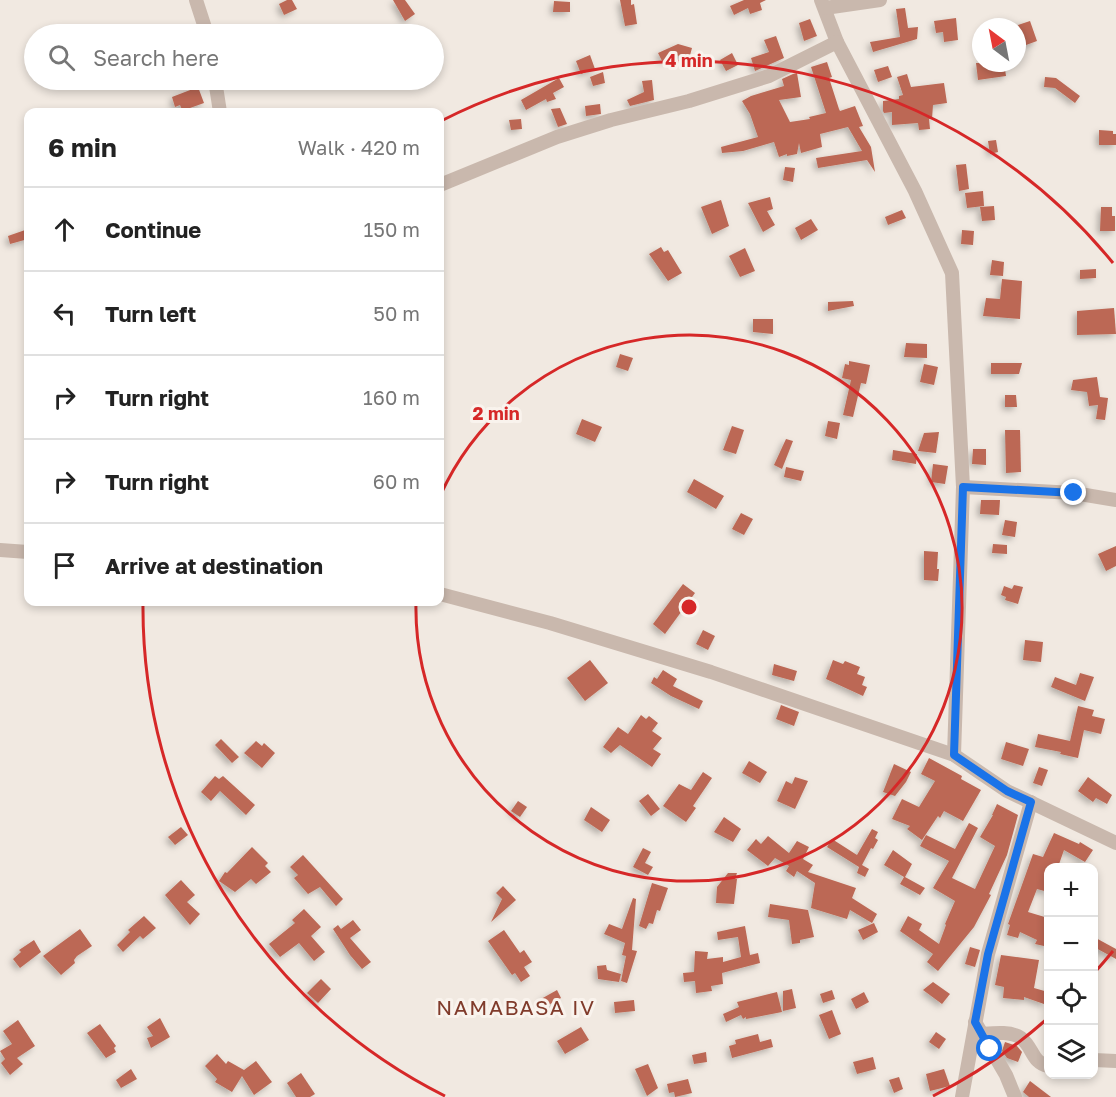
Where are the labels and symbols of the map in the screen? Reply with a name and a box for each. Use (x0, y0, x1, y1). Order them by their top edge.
north arrow (972, 18, 1026, 72)
text: 4 min (665, 49, 713, 71)
text: 2 min (472, 402, 520, 424)
route end (1060, 479, 1086, 505)
centre of rings (679, 597, 699, 617)
district label: NAMABASA IV (436, 994, 596, 1020)
route start (976, 1035, 1002, 1061)

